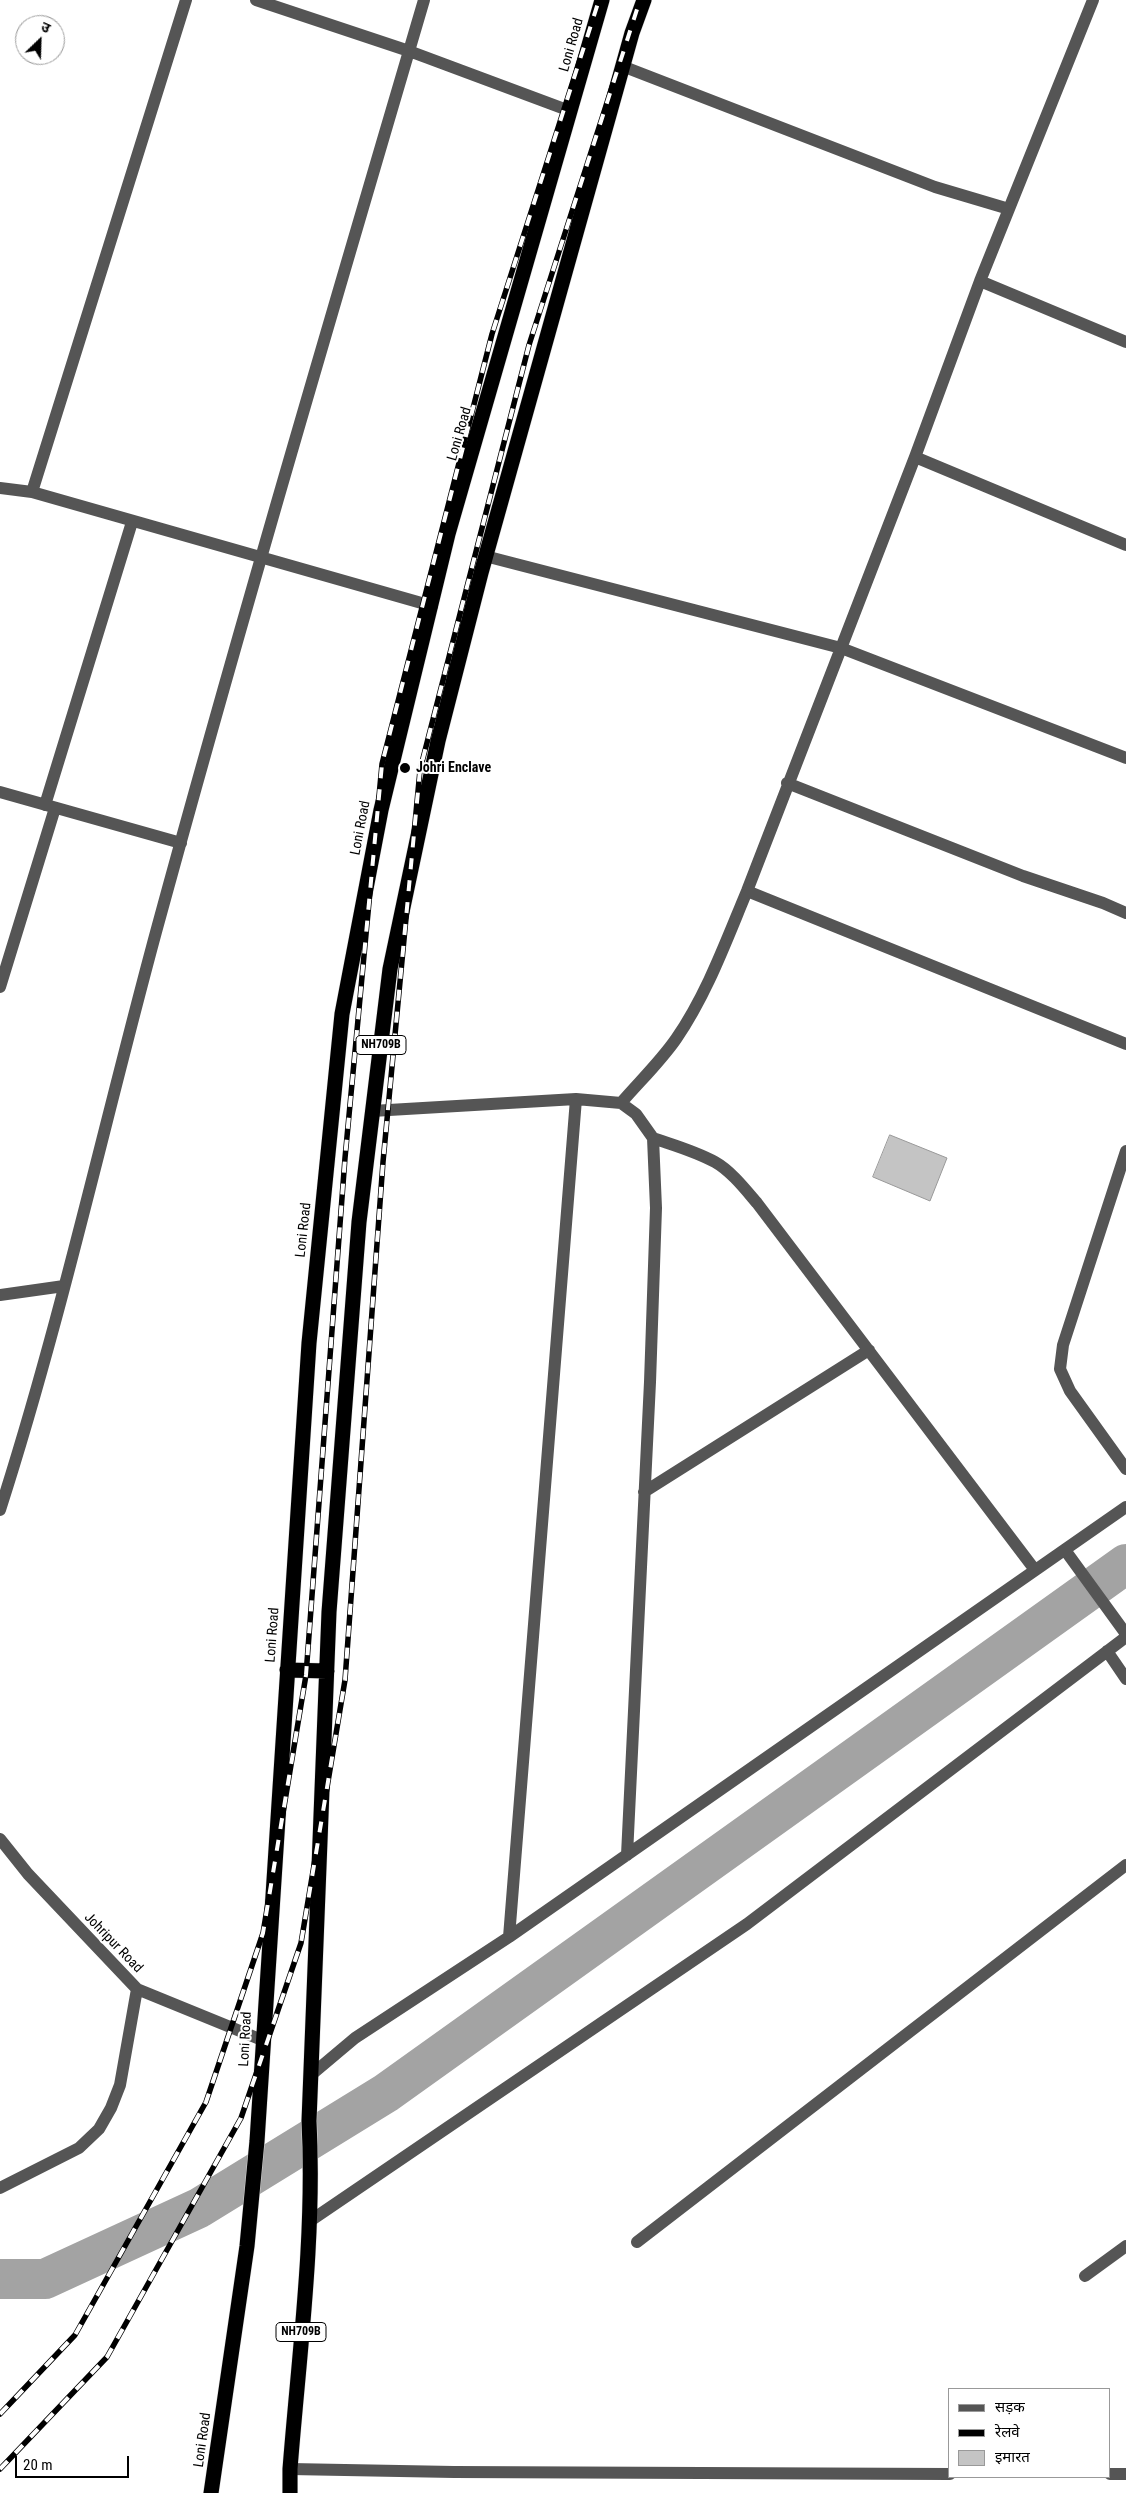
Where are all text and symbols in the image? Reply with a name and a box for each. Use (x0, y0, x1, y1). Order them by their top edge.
north arrow (15, 15, 65, 65)
street label: Loni Road (556, 16, 588, 74)
text: उ (39, 18, 53, 36)
street label: Loni Road (444, 405, 476, 463)
place label: Johri Enclave (416, 760, 491, 776)
marker: Johri Enclave (398, 761, 412, 775)
street label: Loni Road (348, 799, 374, 857)
road number: NH709B (356, 1036, 406, 1054)
street label: Loni Road (293, 1202, 315, 1258)
street label: Loni Road (263, 1607, 283, 1663)
street label: Johripur Road (80, 1909, 146, 1977)
street label: Loni Road (236, 2011, 256, 2067)
road number: NH709B (276, 2322, 326, 2342)
legend (948, 2388, 1111, 2478)
text: सड़क (995, 2398, 1025, 2416)
street label: Loni Road (191, 2412, 215, 2468)
text: रेलवे (995, 2423, 1020, 2441)
scale bar (18, 2446, 131, 2478)
text: इमारत (995, 2448, 1030, 2466)
text: 20 m (23, 2456, 53, 2474)

